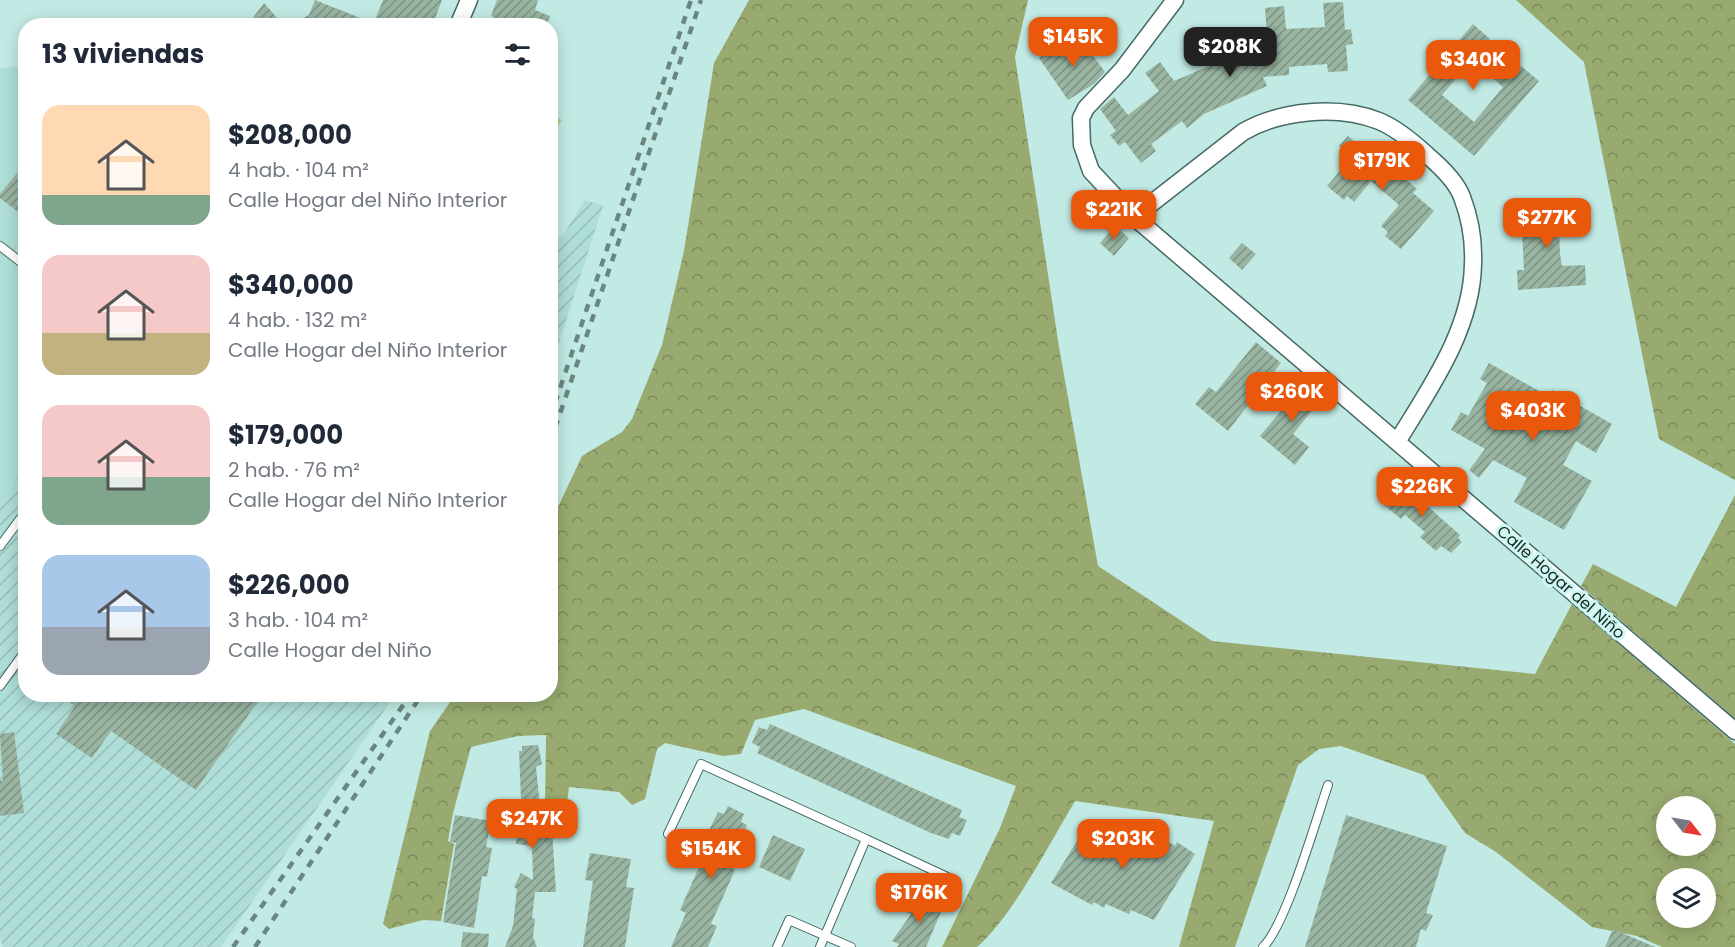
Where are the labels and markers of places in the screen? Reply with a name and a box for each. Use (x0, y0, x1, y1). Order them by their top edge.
pin: $145K (1031, 17, 1115, 68)
pin: $208K (1188, 27, 1272, 78)
pin: $340K (1431, 40, 1515, 91)
pin: $179K (1340, 141, 1424, 192)
pin: $221K (1072, 190, 1156, 241)
pin: $277K (1505, 198, 1589, 249)
pin: $260K (1250, 372, 1334, 423)
pin: $403K (1491, 391, 1575, 442)
pin: $226K (1380, 467, 1464, 518)
pin: $247K (490, 799, 574, 850)
pin: $203K (1081, 819, 1165, 870)
pin: $154K (669, 829, 753, 880)
pin: $176K (877, 873, 961, 924)

